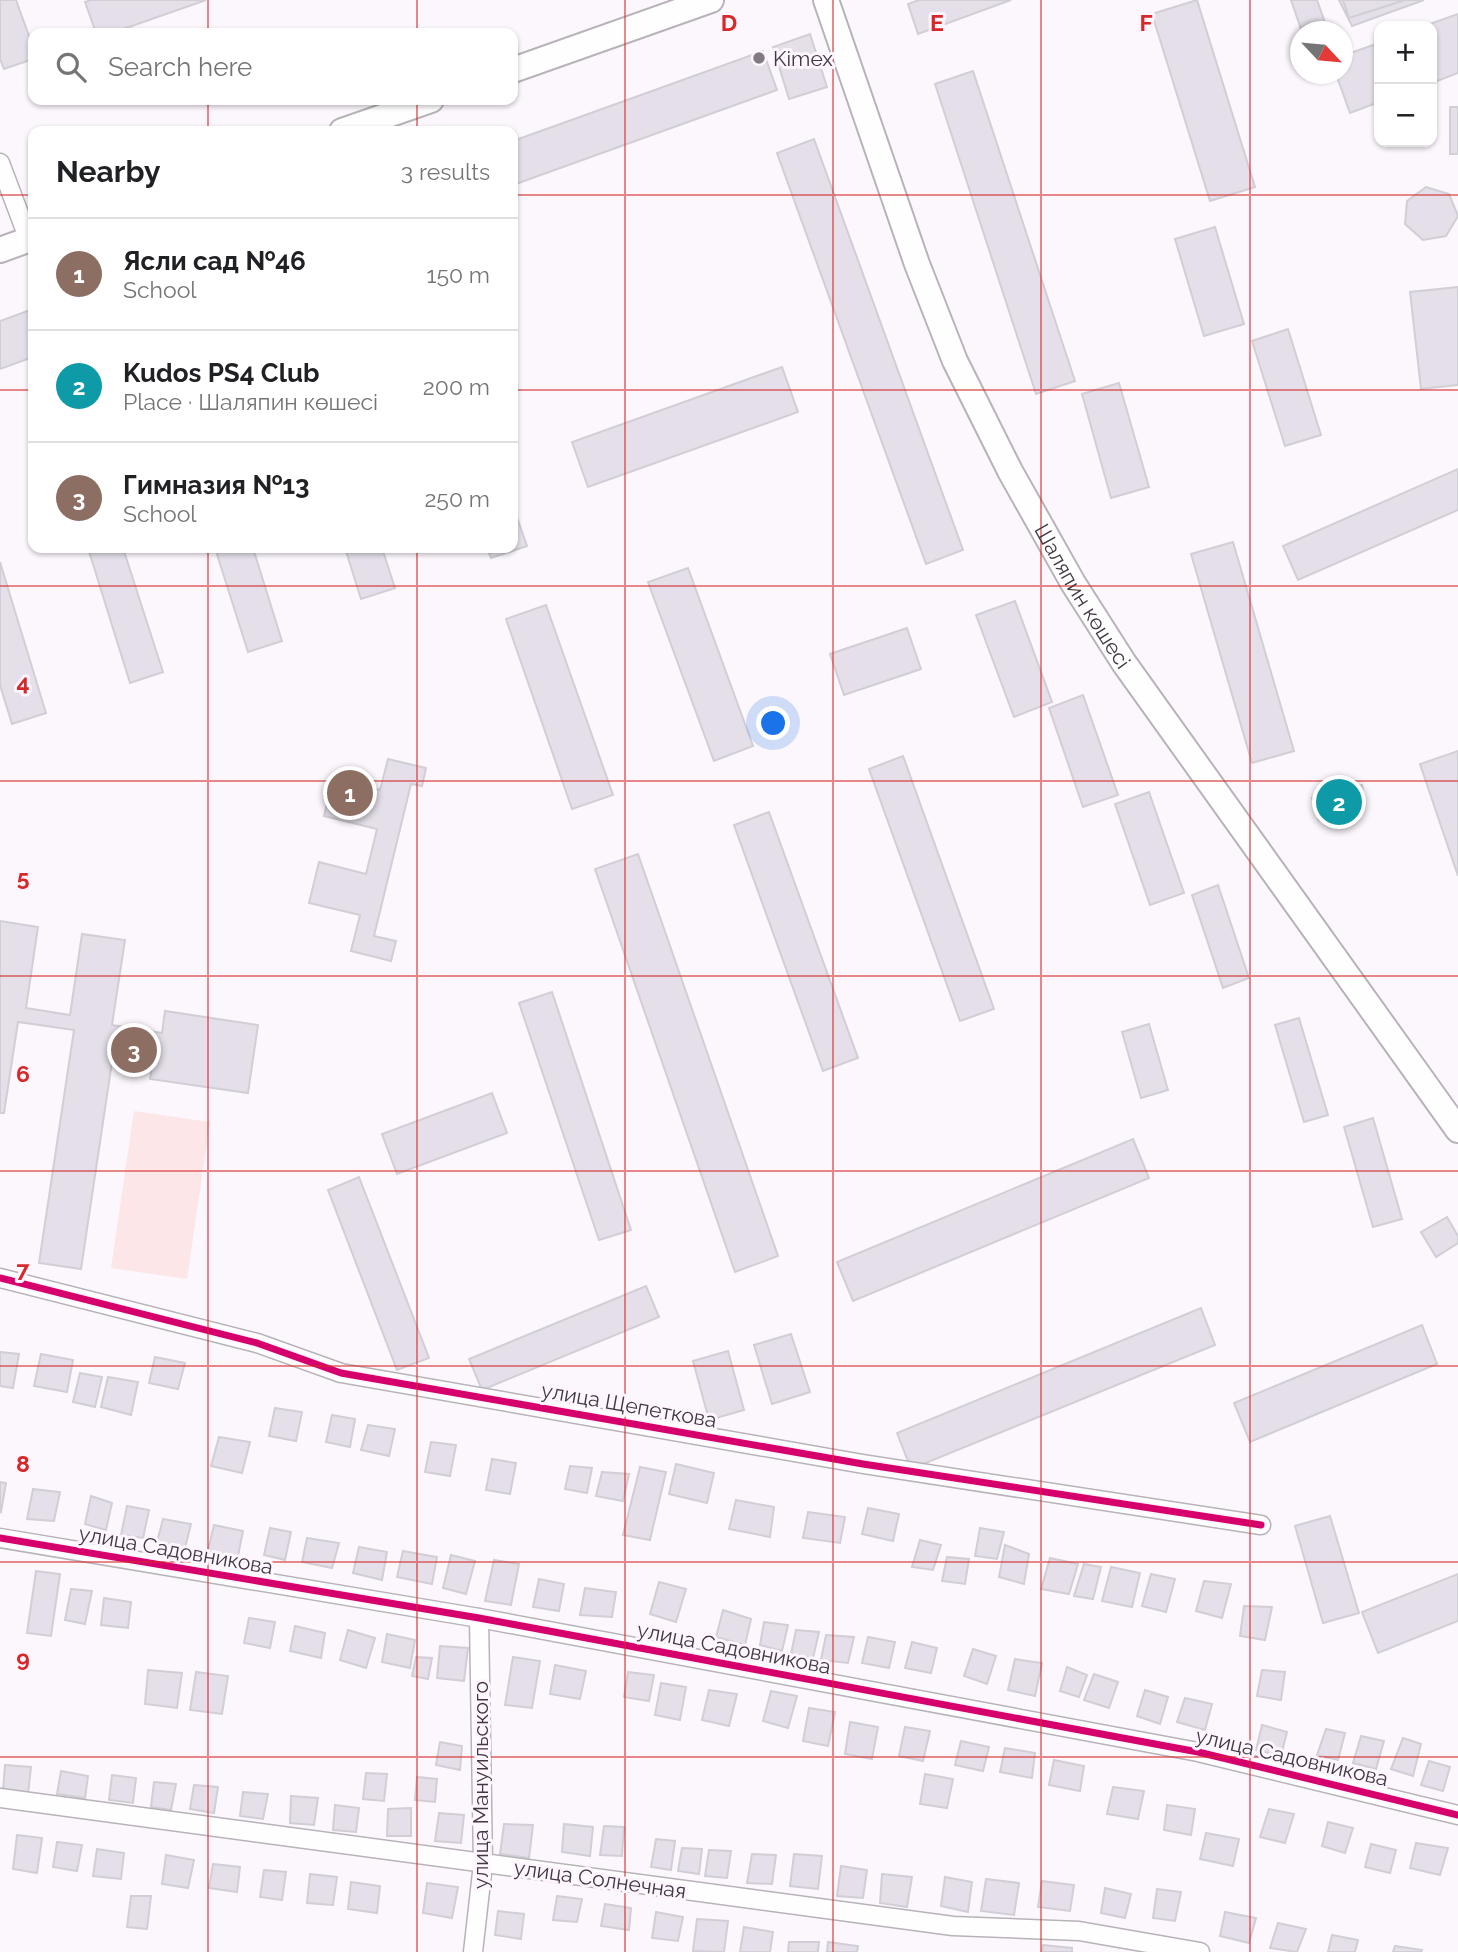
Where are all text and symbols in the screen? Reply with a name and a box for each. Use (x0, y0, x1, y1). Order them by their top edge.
text: D (721, 9, 737, 36)
text: E (930, 9, 944, 36)
text: F (1139, 9, 1153, 36)
north arrow (1290, 21, 1353, 84)
map controls (1374, 21, 1437, 147)
button: + (1374, 21, 1437, 84)
search box (28, 28, 518, 105)
place label: Kimex (773, 46, 833, 71)
icon: search (52, 48, 90, 86)
marker: Kimex (751, 50, 767, 66)
text: Search here (108, 52, 252, 82)
button: − (1374, 84, 1437, 147)
text: Nearby (56, 154, 160, 189)
text: 3 results (401, 158, 490, 185)
text: Ясли сад №46 (123, 246, 306, 276)
text: 1 (73, 261, 85, 288)
text: 150 m (427, 261, 490, 288)
text: School (123, 276, 197, 303)
text: Kudos PS4 Club (123, 358, 319, 388)
text: 2 (73, 373, 85, 400)
text: 200 m (423, 373, 490, 400)
text: Place · Шаляпин көшесі (123, 388, 378, 415)
text: Гимназия №13 (123, 470, 310, 500)
text: 3 (73, 485, 85, 512)
text: 250 m (424, 485, 490, 512)
text: School (123, 500, 197, 527)
street label: Шаляпин көшесі (1030, 519, 1136, 673)
text: 4 (16, 669, 30, 696)
your location (756, 706, 790, 740)
pin: 1 (327, 767, 373, 819)
pin: 2 (1316, 776, 1362, 828)
text: 5 (17, 864, 30, 891)
pin: 3 (111, 1024, 157, 1076)
text: 6 (16, 1060, 30, 1087)
text: 7 (17, 1255, 30, 1282)
street label: улица Щепеткова (539, 1377, 719, 1433)
text: 8 (16, 1450, 30, 1477)
street label: улица Садовникова (77, 1521, 275, 1579)
street label: улица Садовникова (635, 1617, 833, 1679)
text: 9 (16, 1645, 30, 1672)
street label: улица Мануильского (468, 1681, 493, 1889)
street label: улица Садовникова (1193, 1723, 1391, 1791)
street label: улица Солнечная (512, 1855, 688, 1903)

